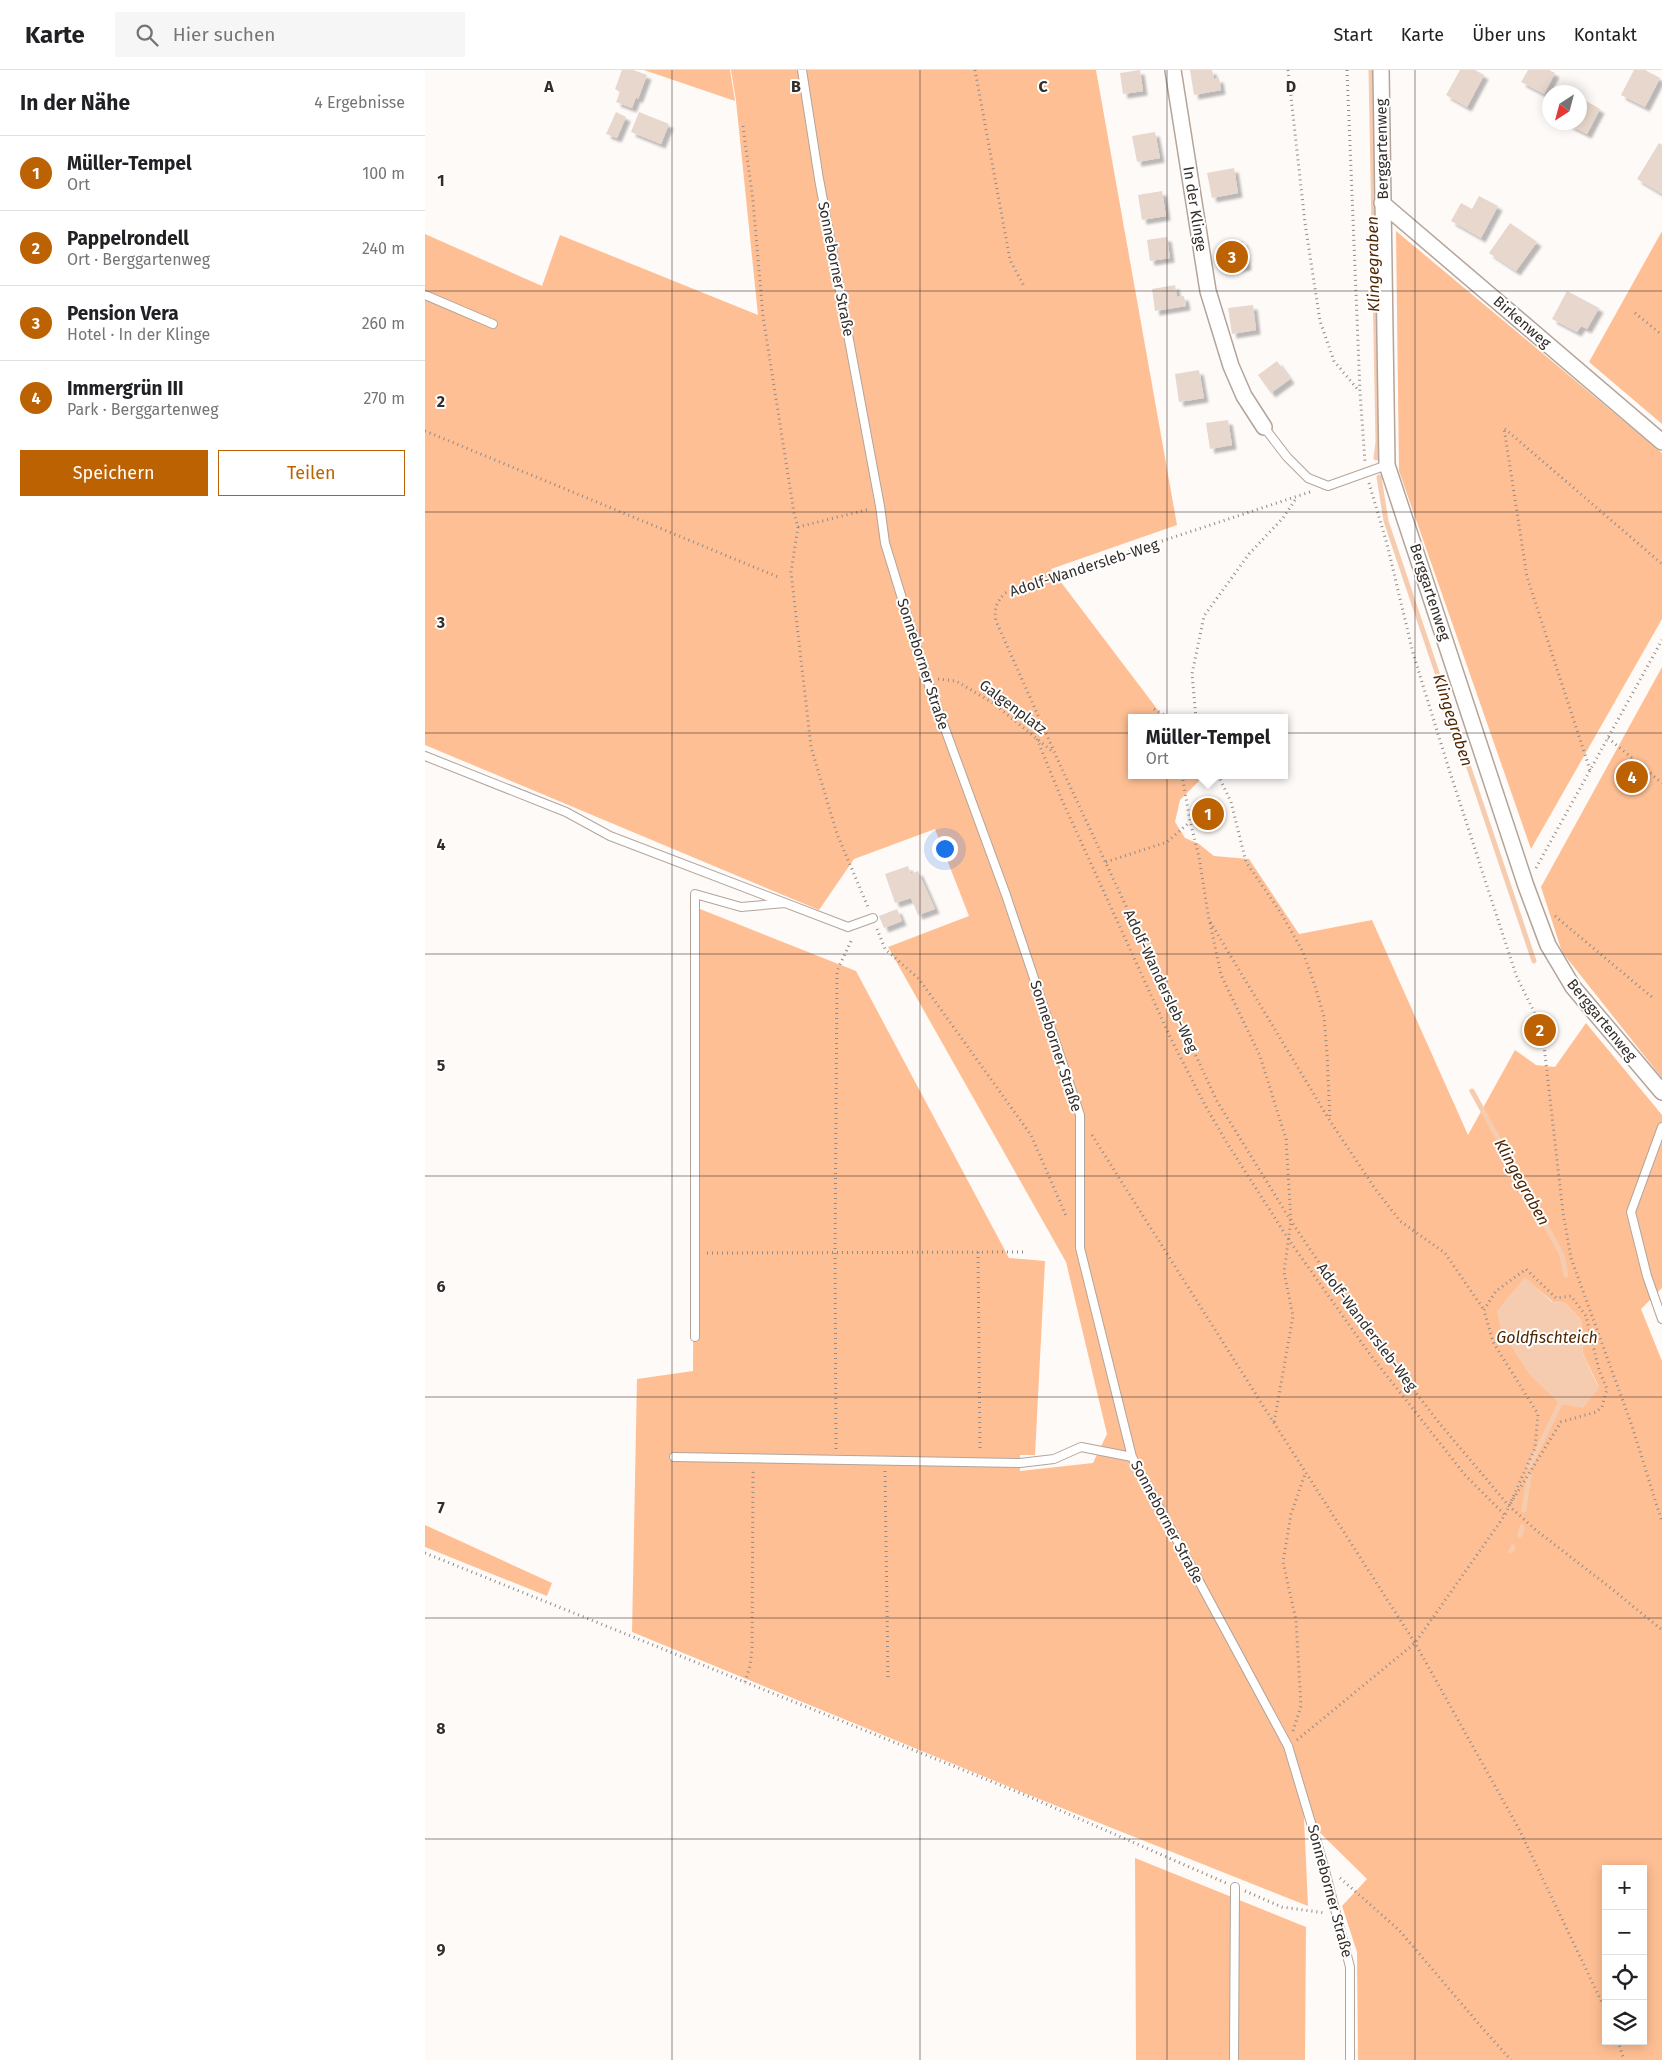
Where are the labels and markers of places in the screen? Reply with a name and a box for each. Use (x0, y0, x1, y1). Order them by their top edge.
pin: 3 (1216, 238, 1248, 276)
pin: 4 (1616, 758, 1648, 796)
pin: 1 (1192, 795, 1224, 833)
pin: 2 (1524, 1011, 1556, 1049)

